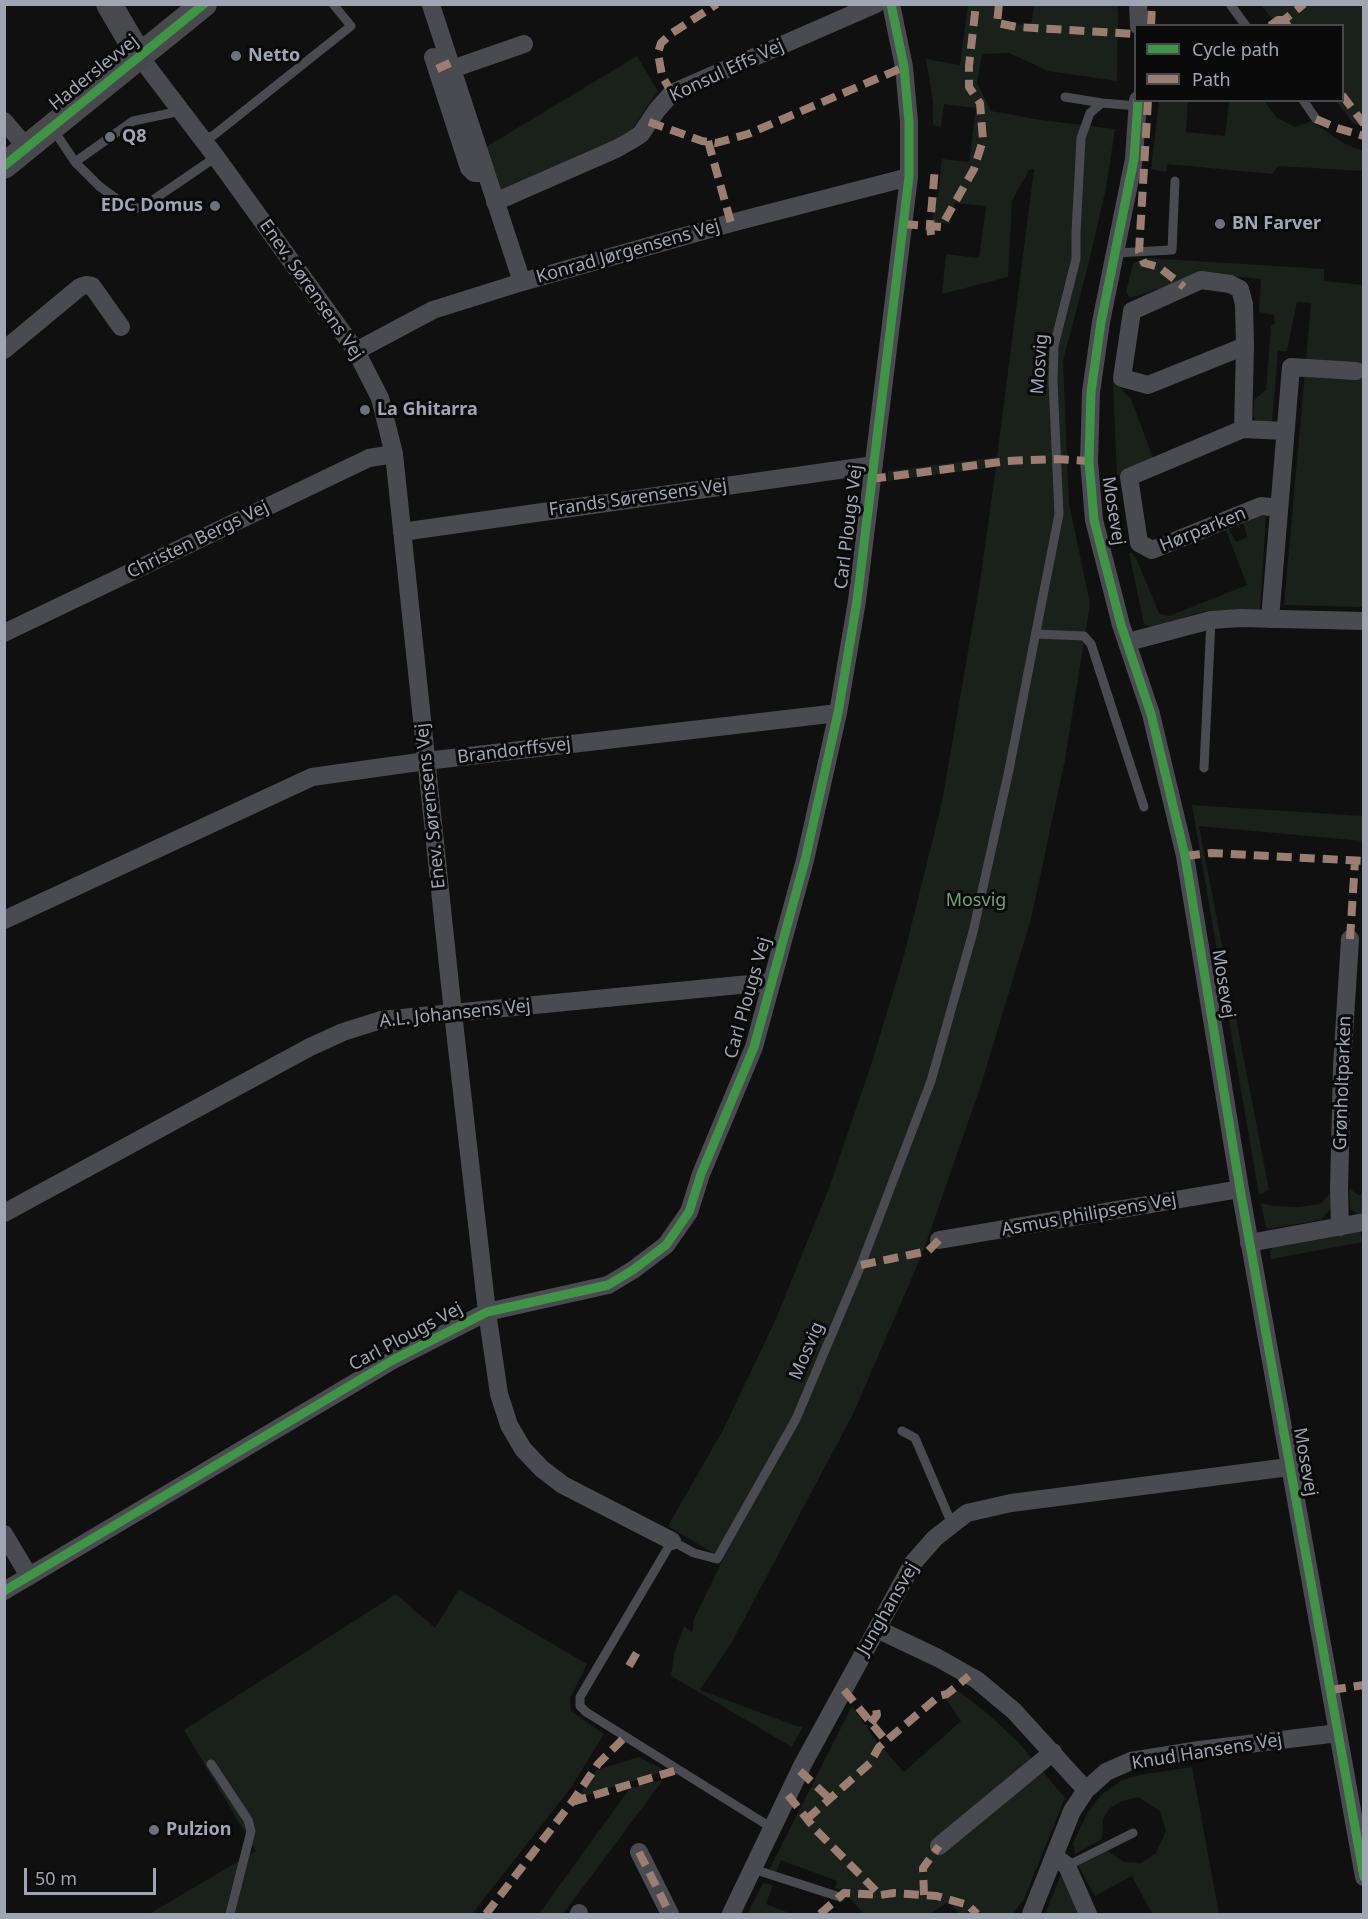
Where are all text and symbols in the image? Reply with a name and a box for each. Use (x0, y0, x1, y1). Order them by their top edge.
legend (1134, 24, 1344, 102)
street label: Haderslevvej (45, 31, 143, 115)
street label: Konsul Effs Vej (667, 35, 787, 107)
text: Cycle path (1192, 37, 1279, 61)
place label: Netto (248, 45, 300, 67)
marker: Netto (229, 49, 243, 63)
text: Path (1192, 67, 1231, 91)
place label: Q8 (122, 126, 147, 148)
marker: Q8 (103, 130, 117, 144)
place label: EDC Domus (101, 195, 203, 217)
marker: EDC Domus (208, 199, 222, 213)
place label: BN Farver (1232, 213, 1321, 235)
street label: Konrad Jørgensens Vej (534, 215, 722, 289)
street label: Enev. Sørensens Vej (254, 216, 368, 364)
marker: BN Farver (1213, 217, 1227, 231)
street label: Mosvig (1027, 333, 1053, 395)
place label: La Ghitarra (377, 399, 478, 421)
marker: La Ghitarra (358, 403, 372, 417)
street label: Carl Plougs Vej (831, 463, 867, 591)
street label: Frands Sørensens Vej (548, 475, 728, 521)
street label: Mosevej (1097, 475, 1129, 547)
street label: Christen Bergs Vej (124, 496, 272, 584)
street label: Hørparken (1157, 503, 1249, 557)
street label: Enev. Sørensens Vej (412, 722, 450, 890)
street label: Brandorffsvej (456, 733, 572, 769)
park label: Mosvig (946, 890, 1006, 912)
street label: Carl Plougs Vej (720, 935, 776, 1061)
street label: Mosevej (1207, 948, 1239, 1020)
street label: A.L. Johansens Vej (378, 995, 532, 1033)
street label: Grønholtparken (1330, 1015, 1356, 1151)
street label: Asmus Philipsens Vej (1000, 1189, 1178, 1241)
street label: Carl Plougs Vej (346, 1298, 466, 1376)
street label: Mosvig (785, 1319, 829, 1383)
street label: Mosevej (1288, 1426, 1322, 1498)
street label: Junghansvej (853, 1559, 923, 1659)
street label: Knud Hansens Vej (1130, 1729, 1284, 1775)
place label: Pulzion (166, 1819, 231, 1841)
marker: Pulzion (147, 1823, 161, 1837)
scale bar (27, 1856, 159, 1894)
text: 50 m (35, 1866, 77, 1890)

